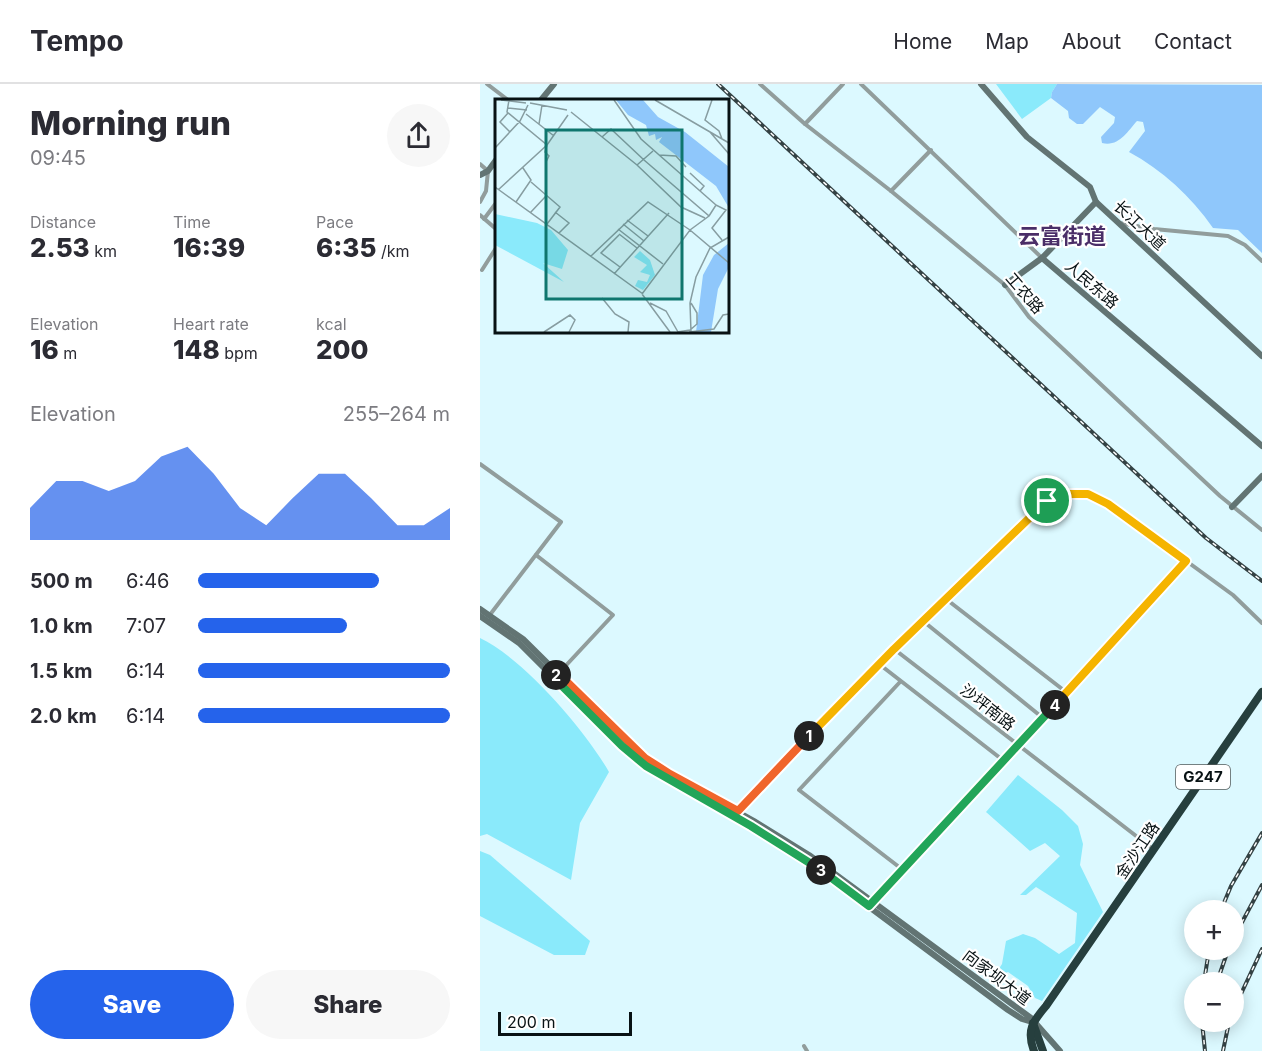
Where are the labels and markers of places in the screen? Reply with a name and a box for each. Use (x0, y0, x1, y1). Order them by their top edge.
pin (1021, 475, 1072, 526)
pin: 2 (541, 660, 571, 690)
pin: 4 (1040, 690, 1070, 720)
pin: 1 (794, 721, 824, 751)
pin: 3 (806, 855, 836, 885)

